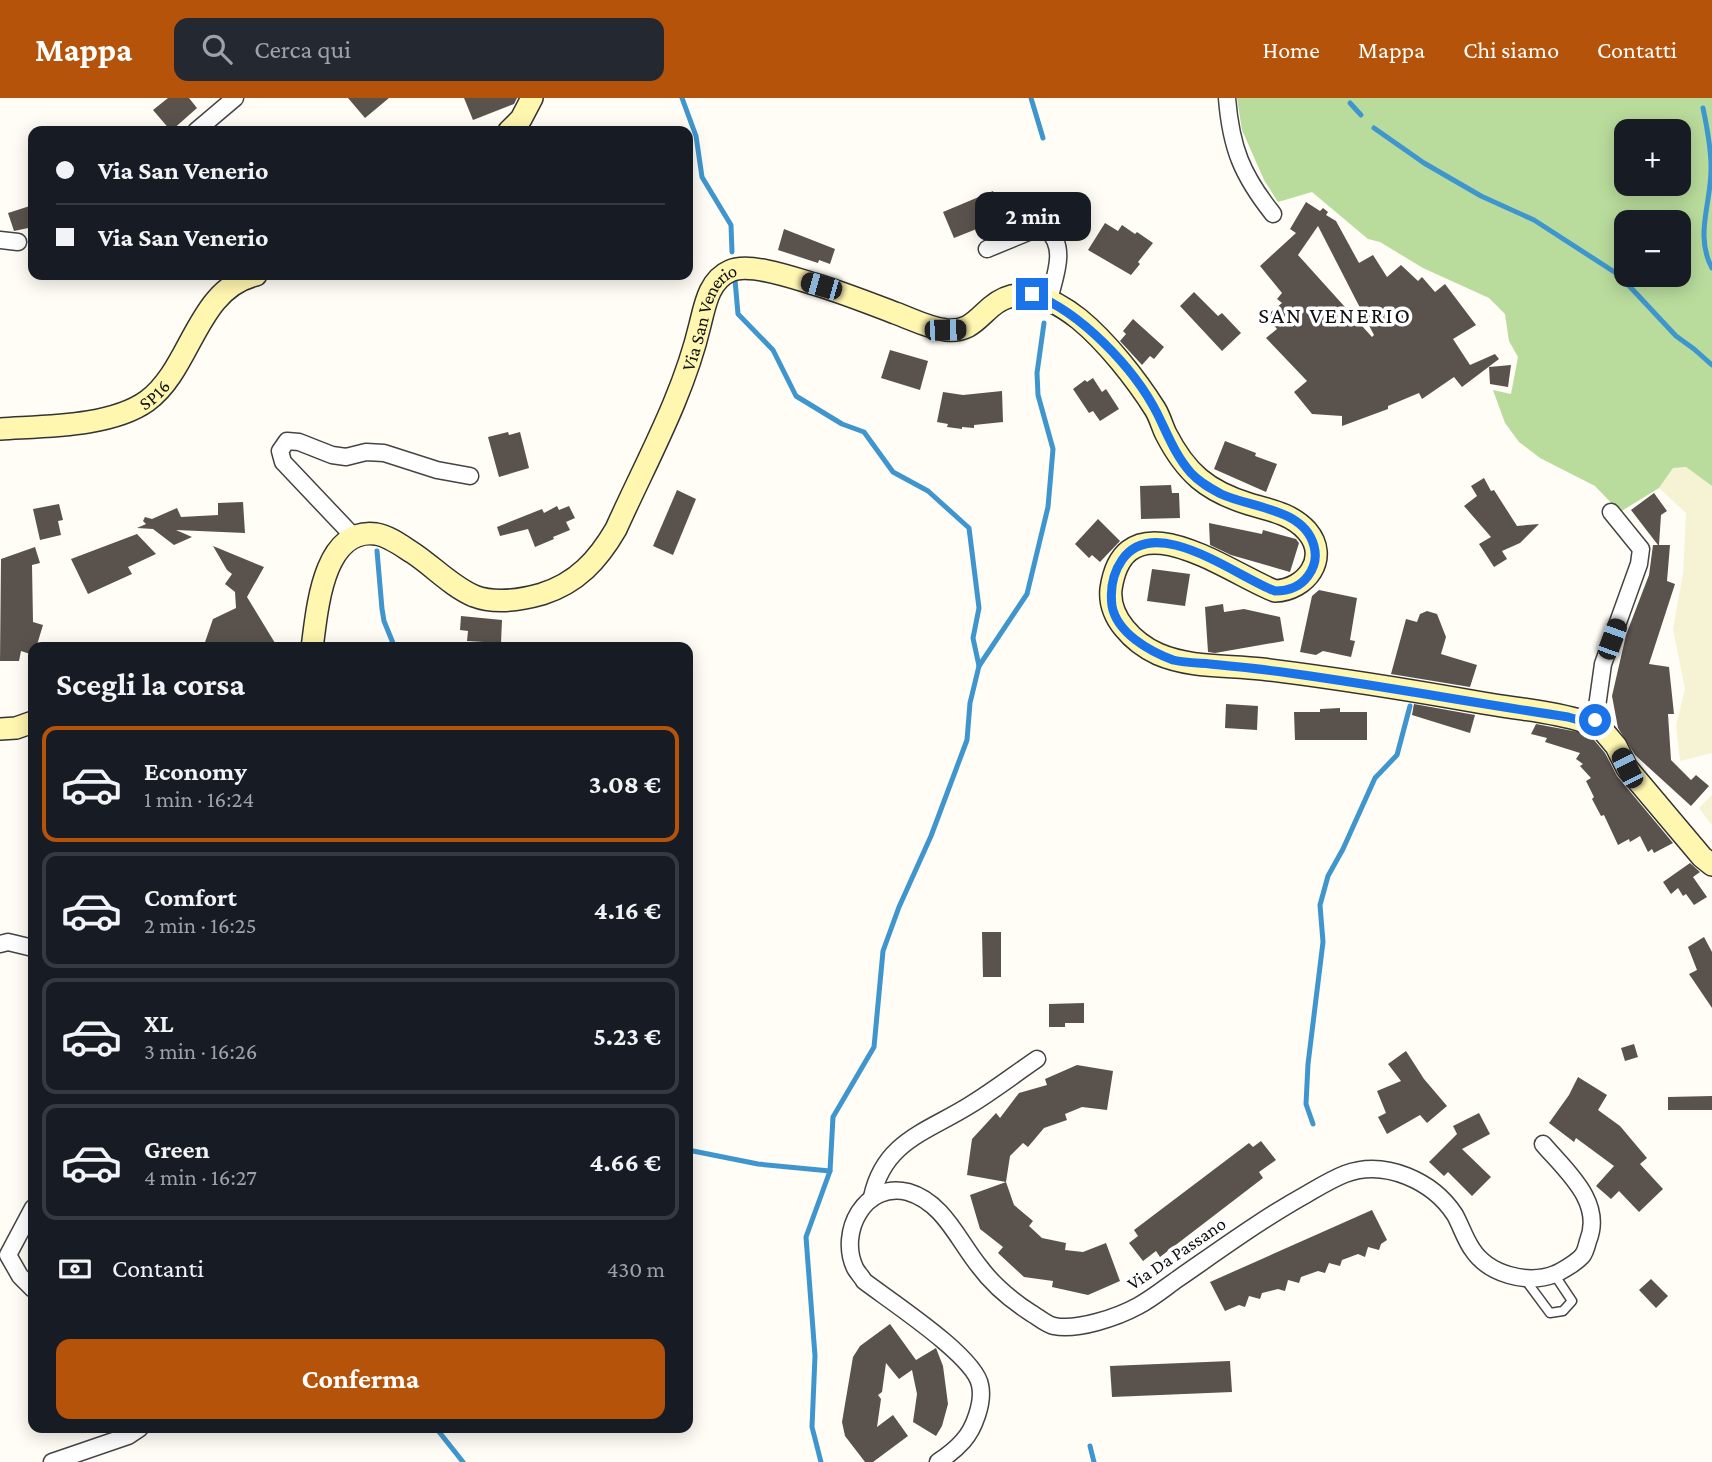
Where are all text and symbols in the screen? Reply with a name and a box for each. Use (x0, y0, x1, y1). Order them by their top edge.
search box (174, 18, 664, 81)
icon: search (198, 30, 236, 68)
text: Mappa (35, 31, 132, 68)
text: Cerca qui (254, 35, 351, 64)
text: Home (1262, 36, 1320, 63)
text: Mappa (1358, 36, 1425, 63)
text: Chi siamo (1463, 36, 1559, 63)
text: Contatti (1597, 36, 1677, 63)
map controls (1614, 119, 1691, 287)
button: + (1614, 119, 1691, 196)
text: Via San Venerio (98, 156, 269, 185)
callout: 2 min (974, 192, 1090, 242)
text: 2 min (1005, 203, 1061, 229)
button: − (1614, 210, 1691, 287)
text: Via San Venerio (98, 223, 269, 252)
street label: Via San Venerio (677, 259, 740, 374)
car (798, 270, 845, 302)
route end (1016, 278, 1048, 310)
district label: SAN VENERIO (1258, 302, 1412, 328)
car (924, 319, 967, 341)
street label: SP16 (135, 376, 174, 414)
car (1595, 616, 1630, 662)
text: Scegli la corsa (56, 666, 245, 702)
route start (1579, 704, 1611, 736)
car (1609, 745, 1646, 791)
icon: car (60, 753, 123, 816)
text: Economy (144, 757, 247, 786)
text: 3.08 € (589, 770, 661, 799)
text: 1 min · 16:24 (144, 786, 254, 812)
icon: car (60, 879, 123, 942)
text: Comfort (144, 883, 237, 912)
text: 4.16 € (594, 896, 661, 925)
text: 2 min · 16:25 (144, 912, 257, 938)
icon: car (60, 1005, 123, 1068)
text: XL (144, 1009, 173, 1038)
text: 5.23 € (593, 1022, 661, 1051)
text: 3 min · 16:26 (144, 1038, 257, 1064)
icon: car (60, 1131, 123, 1194)
text: Green (144, 1135, 210, 1164)
text: 4.66 € (590, 1148, 661, 1177)
text: 4 min · 16:27 (144, 1164, 257, 1190)
street label: Via Da Passano (1123, 1213, 1230, 1294)
icon: cash (56, 1250, 94, 1288)
text: Contanti (112, 1254, 204, 1283)
text: 430 m (607, 1256, 665, 1282)
button: Conferma (56, 1339, 665, 1419)

